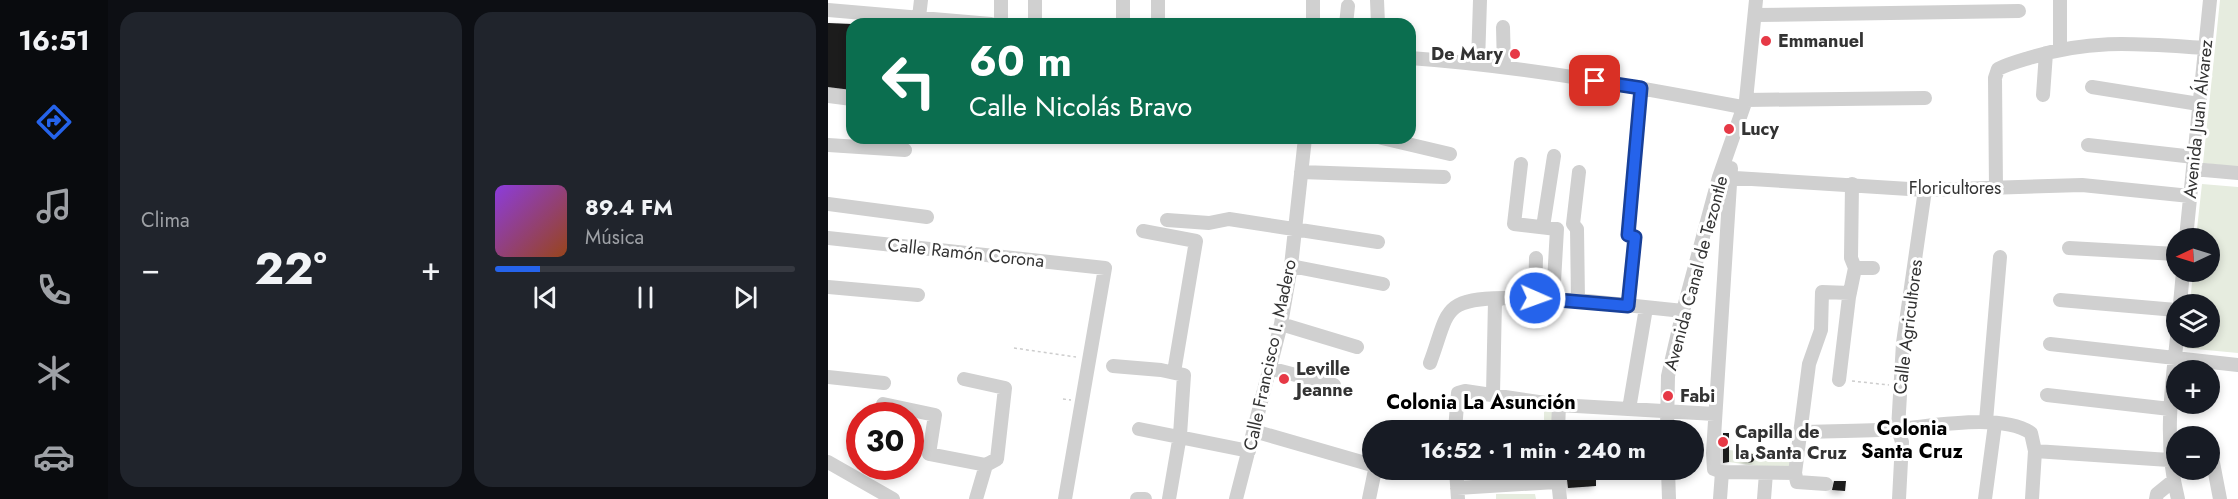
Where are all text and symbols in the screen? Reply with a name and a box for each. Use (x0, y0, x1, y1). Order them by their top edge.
text: 16:51 (18, 21, 90, 60)
place label: Emmanuel (1778, 28, 1864, 54)
text: 60 m (969, 31, 1072, 92)
marker: Emmanuel (1759, 34, 1773, 48)
street label: Avenida Juan Álvarez (2177, 38, 2219, 200)
place label: De Mary (1431, 41, 1504, 67)
icon: left (870, 42, 948, 120)
marker: De Mary (1508, 47, 1522, 61)
pin (1569, 55, 1620, 106)
icon: arrive (1578, 64, 1611, 97)
text: Calle Nicolás Bravo (969, 87, 1192, 126)
icon: directions (33, 101, 75, 143)
place label: Lucy (1741, 116, 1779, 142)
marker: Lucy (1722, 122, 1736, 136)
street label: Avenida Canal de Tezontle (1657, 173, 1735, 373)
street label: Floricultores (1909, 175, 2001, 201)
icon: music (33, 185, 75, 227)
text: 89.4 FM (585, 191, 673, 223)
text: Clima (141, 206, 190, 235)
text: Música (585, 223, 644, 252)
north arrow (2166, 228, 2220, 282)
map controls (2166, 228, 2220, 480)
street label: Calle Ramón Corona (886, 232, 1046, 274)
text: 22° (254, 236, 327, 301)
text: − (141, 245, 160, 292)
text: + (421, 245, 441, 292)
street label: Calle Francisco I. Madero (1237, 257, 1303, 453)
street label: Calle Agricultores (1887, 258, 1929, 396)
position arrow (1503, 266, 1567, 330)
icon: phone (33, 269, 75, 311)
icon: previous (529, 281, 562, 314)
icon: pause (629, 281, 662, 314)
icon: next (729, 281, 762, 314)
button: layers (2166, 294, 2220, 348)
icon: climate (33, 352, 75, 394)
place label: Leville Jeanne (1293, 356, 1353, 403)
button: + (2166, 360, 2220, 414)
marker: Leville Jeanne (1277, 372, 1291, 386)
place label: Fabi (1680, 383, 1715, 409)
district label: Colonia La Asunción (1386, 388, 1576, 417)
marker: Fabi (1661, 389, 1675, 403)
speed limit sign: 30 (846, 402, 924, 480)
district label: Colonia Santa Cruz (1861, 414, 1964, 466)
place label: Capilla de la Santa Cruz (1735, 419, 1847, 466)
button: − (2166, 426, 2220, 480)
text: 16:52 · 1 min · 240 m (1420, 434, 1646, 466)
marker: Capilla de la Santa Cruz (1716, 435, 1730, 449)
icon: car (33, 436, 75, 478)

